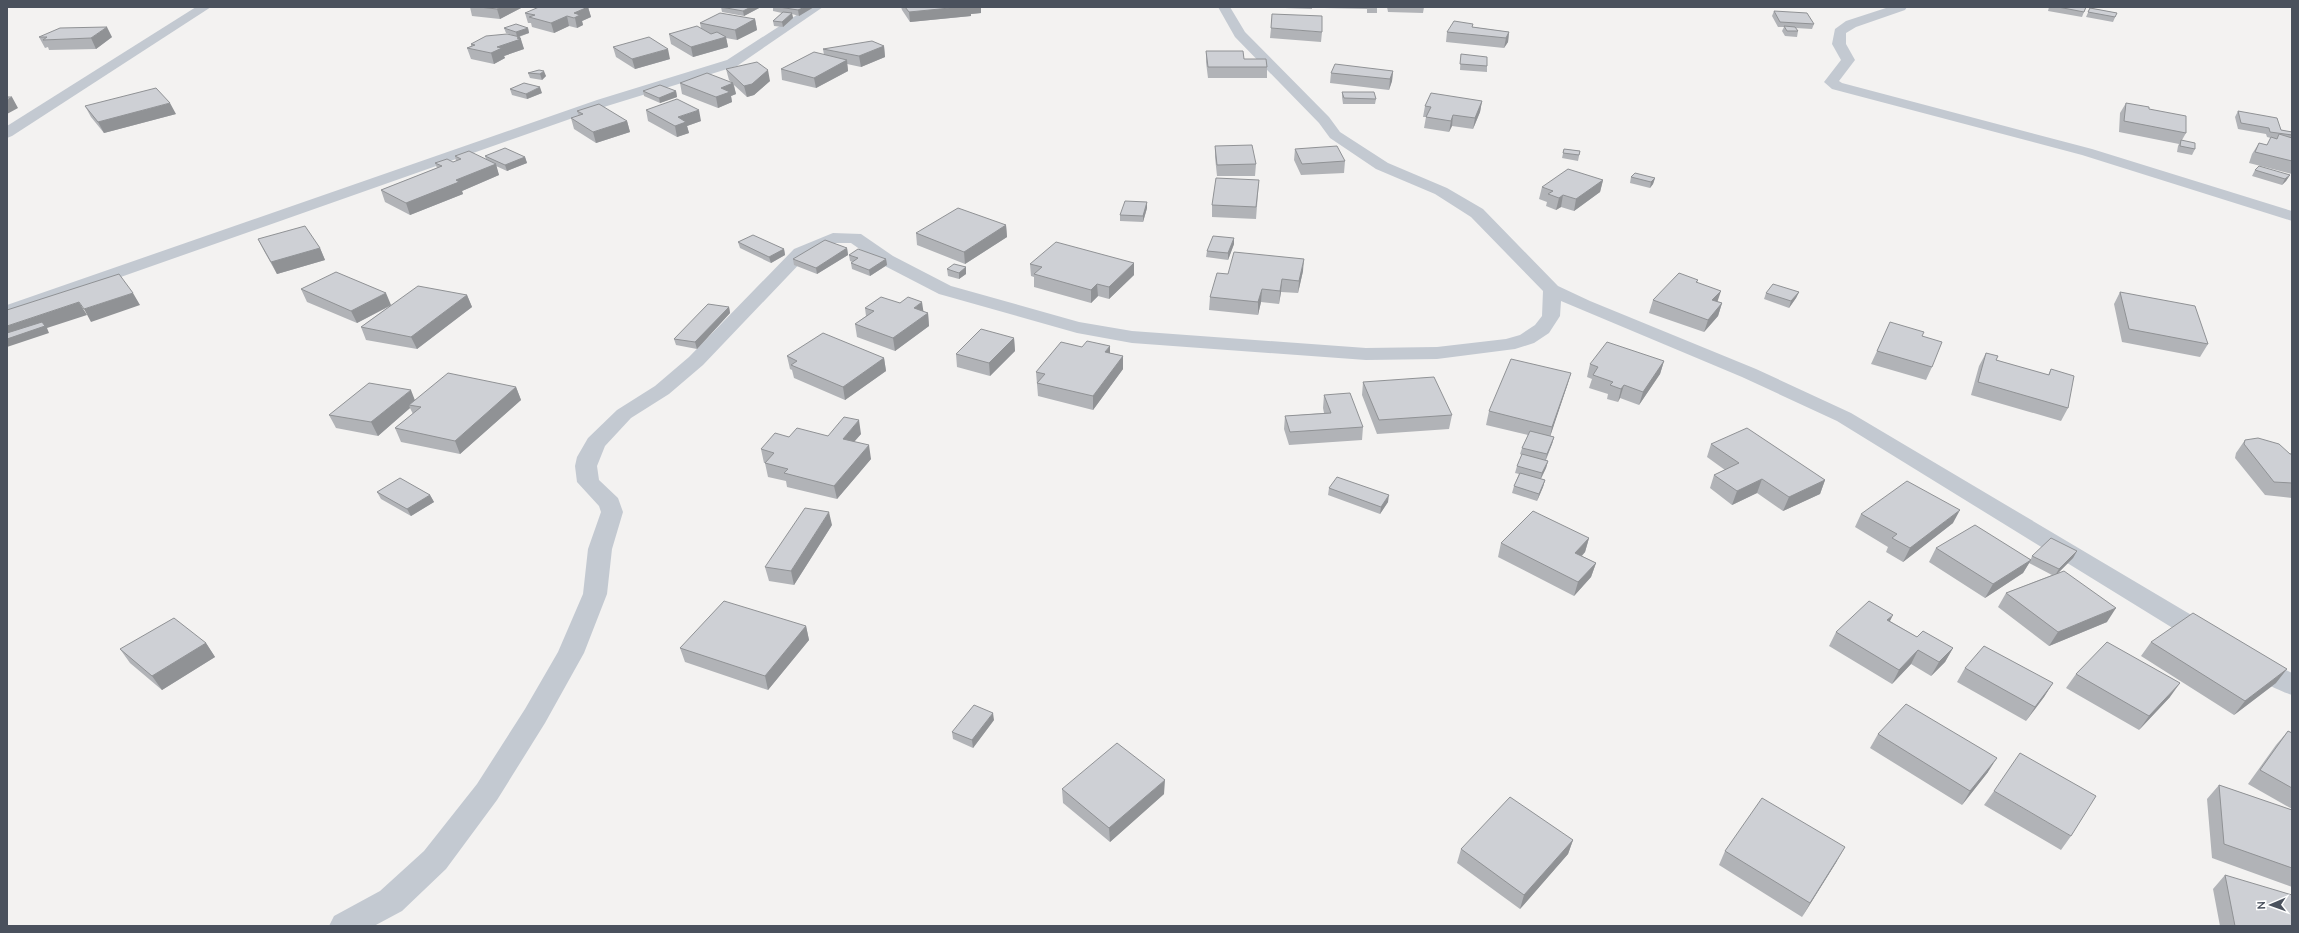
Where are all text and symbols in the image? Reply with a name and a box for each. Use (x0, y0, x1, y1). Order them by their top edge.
north arrow (2251, 885, 2291, 925)
text: N (2254, 901, 2269, 910)

